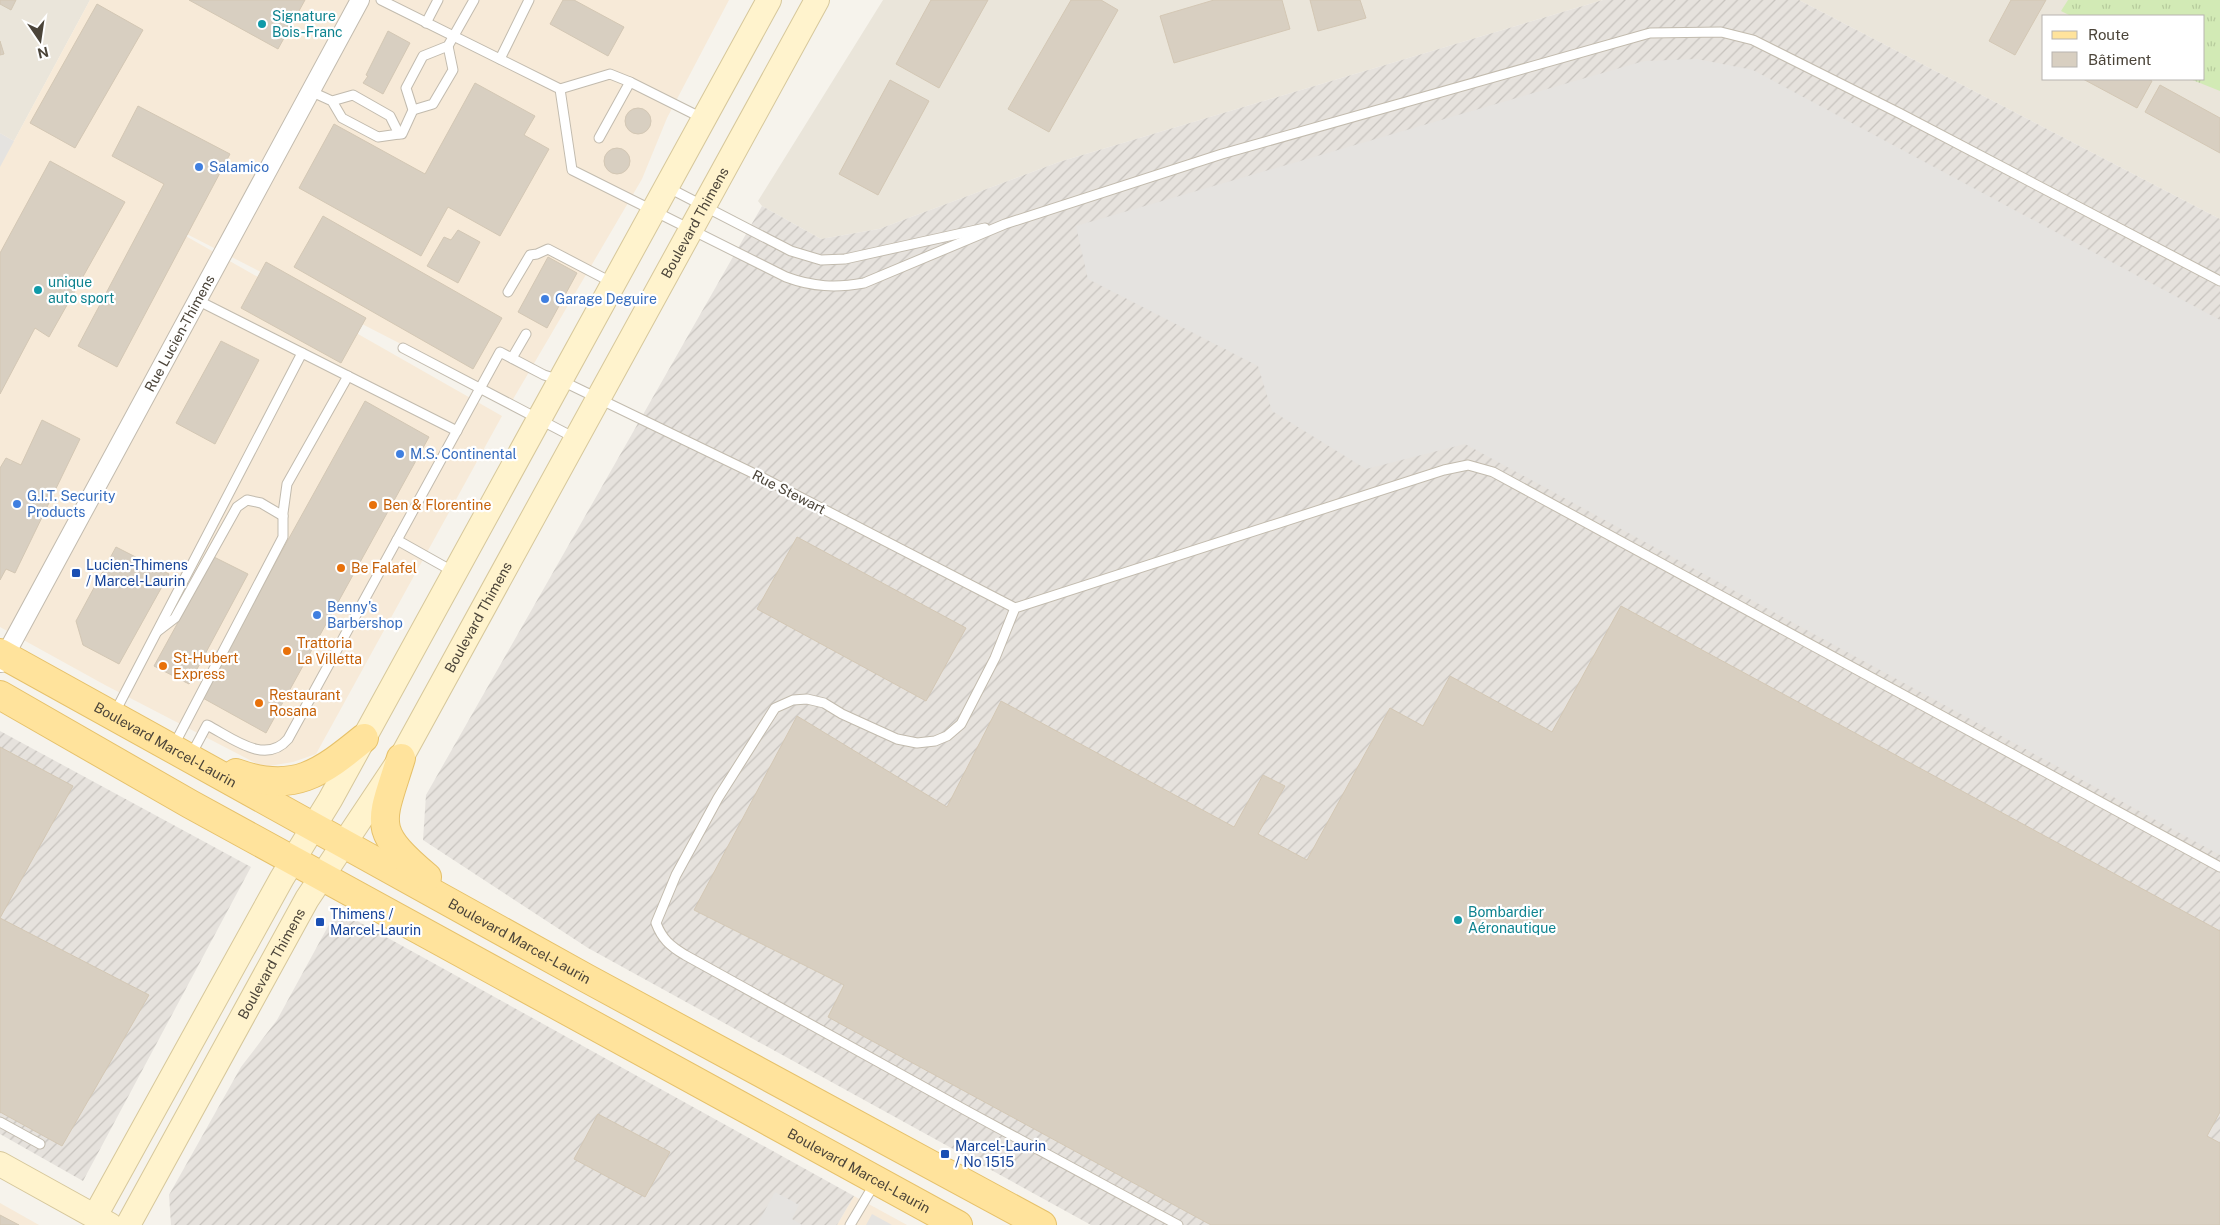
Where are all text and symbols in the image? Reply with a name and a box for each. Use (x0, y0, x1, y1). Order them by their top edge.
place label: Signature Bois-Franc (272, 8, 343, 40)
north arrow (15, 15, 65, 65)
legend (2042, 15, 2205, 80)
marker: Signature Bois-Franc (256, 18, 268, 30)
text: Route (2088, 26, 2129, 43)
text: N (36, 44, 50, 62)
text: Bâtiment (2088, 51, 2151, 68)
place label: Salamico (209, 159, 269, 175)
marker: Salamico (193, 161, 205, 173)
street label: Boulevard Thimens (658, 164, 732, 281)
street label: Rue Lucien-Thimens (141, 272, 218, 394)
place label: unique auto sport (48, 274, 114, 306)
marker: unique auto sport (32, 284, 44, 296)
place label: Garage Deguire (555, 291, 657, 307)
marker: Garage Deguire (539, 293, 551, 305)
place label: M.S. Continental (410, 446, 517, 462)
marker: M.S. Continental (394, 448, 406, 460)
street label: Rue Stewart (750, 467, 828, 517)
place label: G.I.T. Security Products (27, 488, 116, 520)
place label: Ben & Florentine (383, 497, 491, 513)
marker: G.I.T. Security Products (11, 498, 23, 510)
marker: Ben & Florentine (367, 499, 379, 511)
place label: Lucien-Thimens / Marcel-Laurin (86, 557, 188, 589)
street label: Boulevard Thimens (441, 559, 515, 675)
place label: Be Falafel (351, 560, 417, 576)
marker: Be Falafel (335, 562, 347, 574)
marker: Lucien-Thimens / Marcel-Laurin (70, 567, 82, 579)
place label: Benny's Barbershop (327, 599, 403, 631)
marker: Benny's Barbershop (311, 609, 323, 621)
place label: Trattoria La Villetta (297, 635, 362, 667)
marker: Trattoria La Villetta (281, 645, 293, 657)
place label: St-Hubert Express (173, 650, 238, 682)
marker: St-Hubert Express (157, 660, 169, 672)
place label: Restaurant Rosana (269, 687, 341, 719)
marker: Restaurant Rosana (253, 697, 265, 709)
street label: Boulevard Marcel-Laurin (91, 699, 239, 791)
street label: Boulevard Marcel-Laurin (445, 895, 593, 987)
place label: Bombardier Aéronautique (1468, 904, 1556, 936)
street label: Boulevard Thimens (235, 906, 308, 1022)
place label: Thimens / Marcel-Laurin (330, 906, 421, 938)
marker: Bombardier Aéronautique (1452, 914, 1464, 926)
marker: Thimens / Marcel-Laurin (314, 916, 326, 928)
street label: Boulevard Marcel-Laurin (785, 1125, 933, 1216)
place label: Marcel-Laurin / No 1515 (955, 1138, 1046, 1170)
marker: Marcel-Laurin / No 1515 (939, 1148, 951, 1160)

